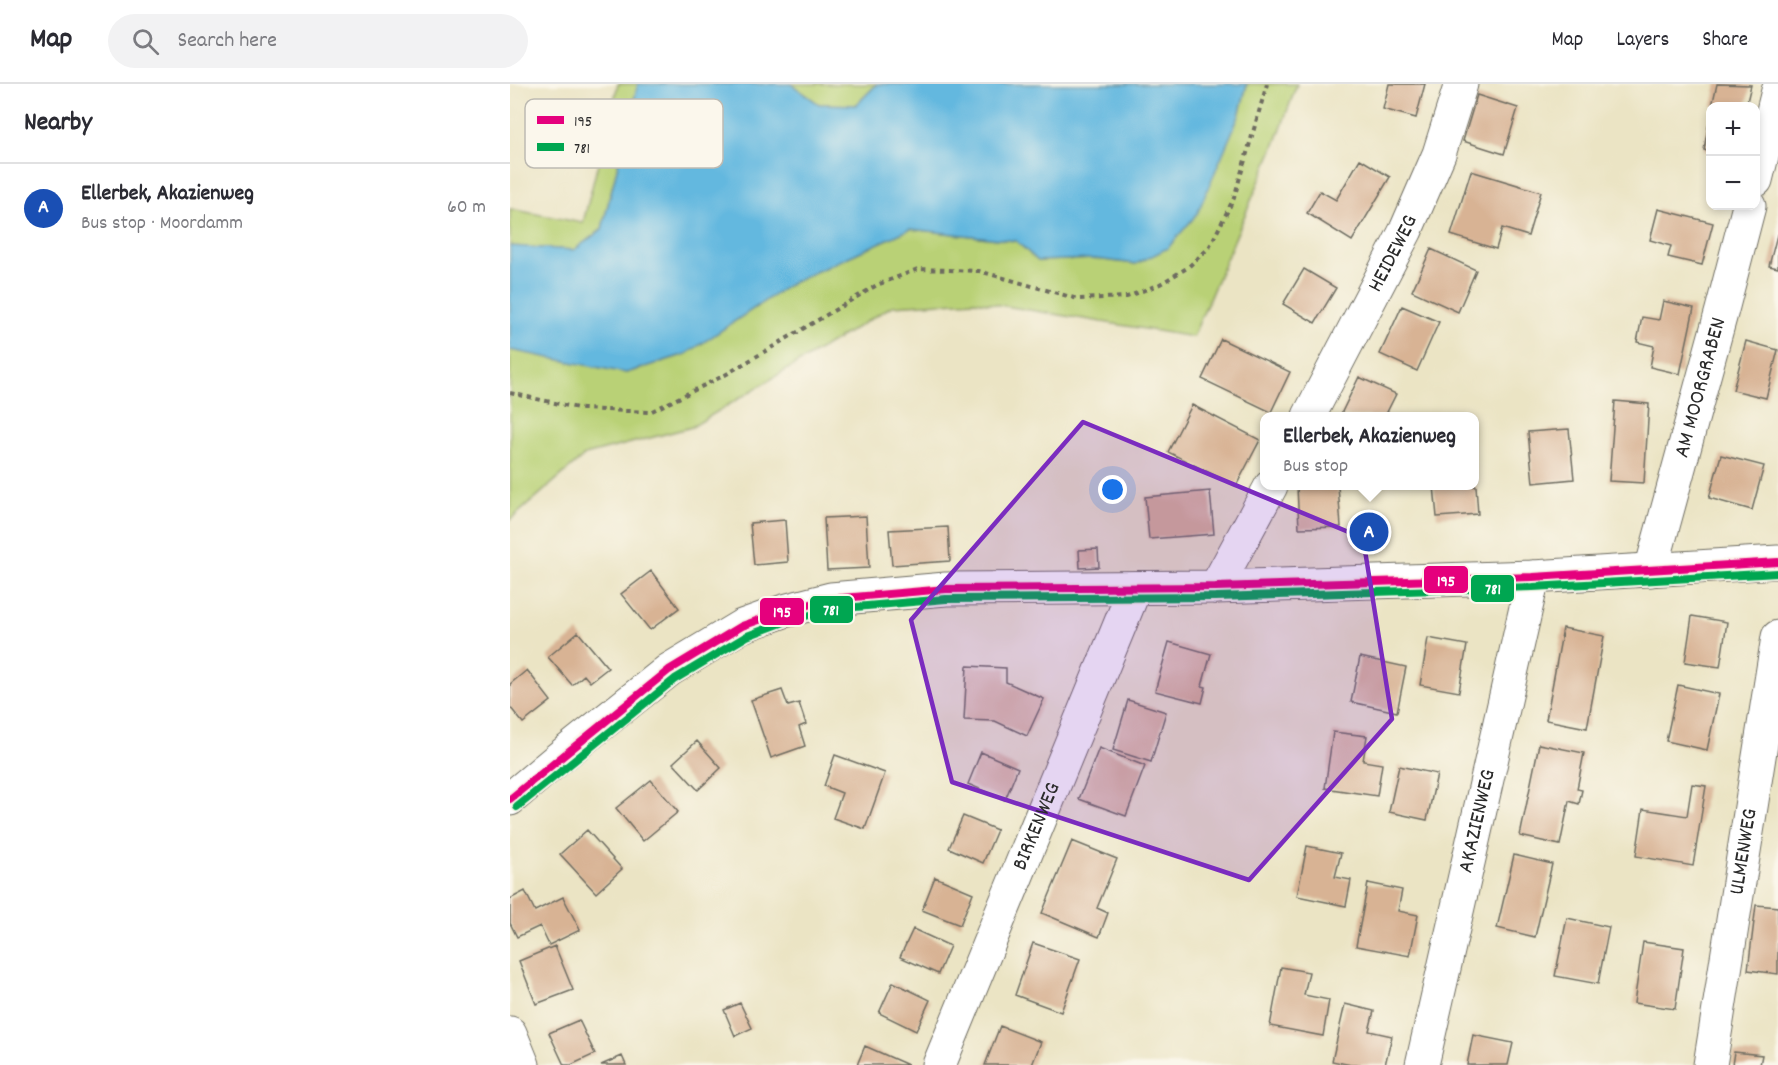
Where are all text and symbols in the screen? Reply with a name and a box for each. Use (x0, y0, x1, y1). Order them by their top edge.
search box (108, 14, 528, 68)
text: Map (30, 21, 72, 61)
icon: search (129, 25, 162, 58)
text: Search here (177, 26, 277, 57)
text: Map (1552, 26, 1583, 56)
text: Layers (1616, 26, 1669, 56)
text: Share (1702, 26, 1748, 56)
legend (525, 99, 723, 168)
map controls (1706, 102, 1760, 210)
button: + (1706, 102, 1760, 156)
text: Nearby (24, 105, 92, 142)
text: 195 (574, 111, 592, 134)
text: 781 (574, 138, 590, 161)
button: − (1706, 156, 1760, 210)
text: Ellerbek, Akazienweg (81, 179, 254, 210)
text: A (38, 194, 49, 222)
text: 60 m (447, 194, 486, 222)
text: Bus stop · Moordamm (81, 210, 243, 238)
street label: HEIDEWEG (1361, 210, 1426, 298)
street label: AM MOORGRABEN (1667, 314, 1735, 461)
popup (1260, 412, 1479, 490)
text: Ellerbek, Akazienweg (1283, 422, 1456, 453)
text: Bus stop (1283, 453, 1348, 481)
your location (1098, 475, 1127, 504)
pin: A (1350, 510, 1388, 554)
line badge: 195 (1423, 565, 1469, 594)
text: 195 (1437, 571, 1455, 594)
line badge: 781 (1470, 574, 1515, 603)
text: 781 (1485, 579, 1501, 602)
line badge: 781 (809, 595, 854, 624)
line badge: 195 (759, 597, 805, 626)
text: 781 (823, 600, 839, 623)
text: 195 (773, 602, 791, 625)
street label: AKAZIENWEG (1451, 766, 1504, 876)
street label: BIRKENWEG (1005, 778, 1069, 875)
street label: ULMENWEG (1722, 806, 1766, 897)

